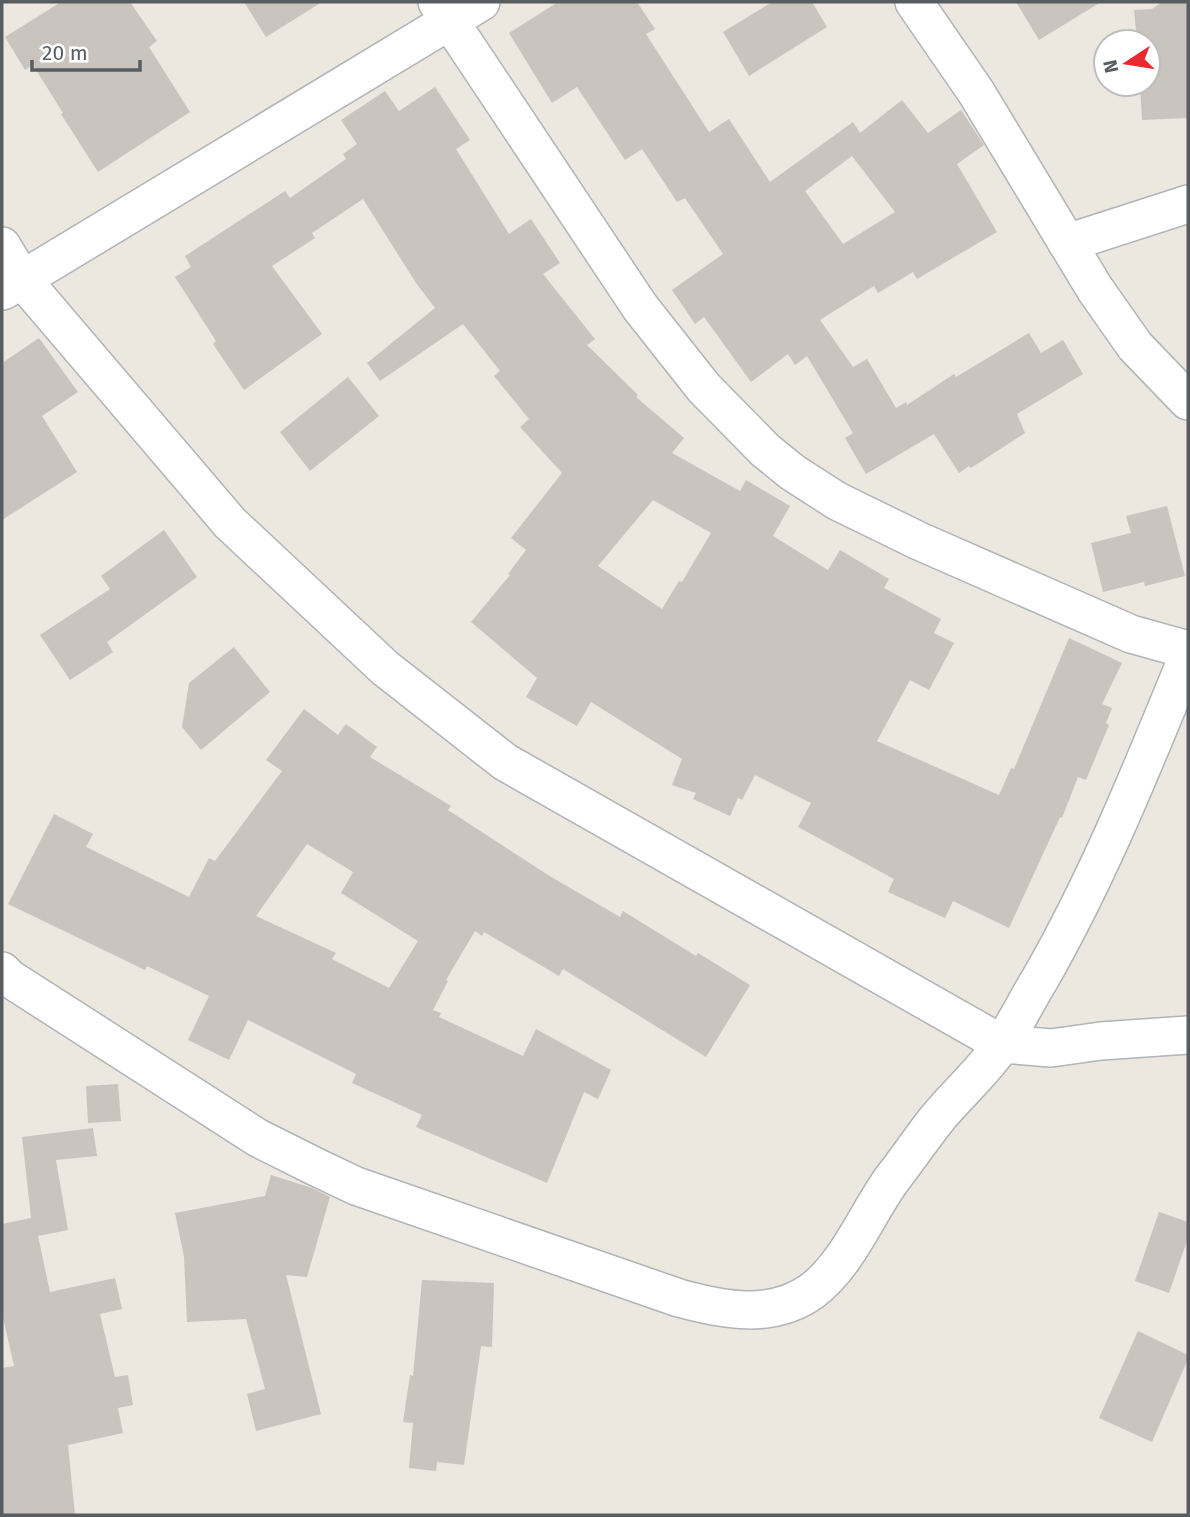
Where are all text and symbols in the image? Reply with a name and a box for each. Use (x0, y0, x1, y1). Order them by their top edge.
scale bar (32, 28, 140, 72)
north arrow (1092, 28, 1162, 98)
text: 20 m (42, 40, 88, 66)
text: N (1098, 58, 1123, 75)

